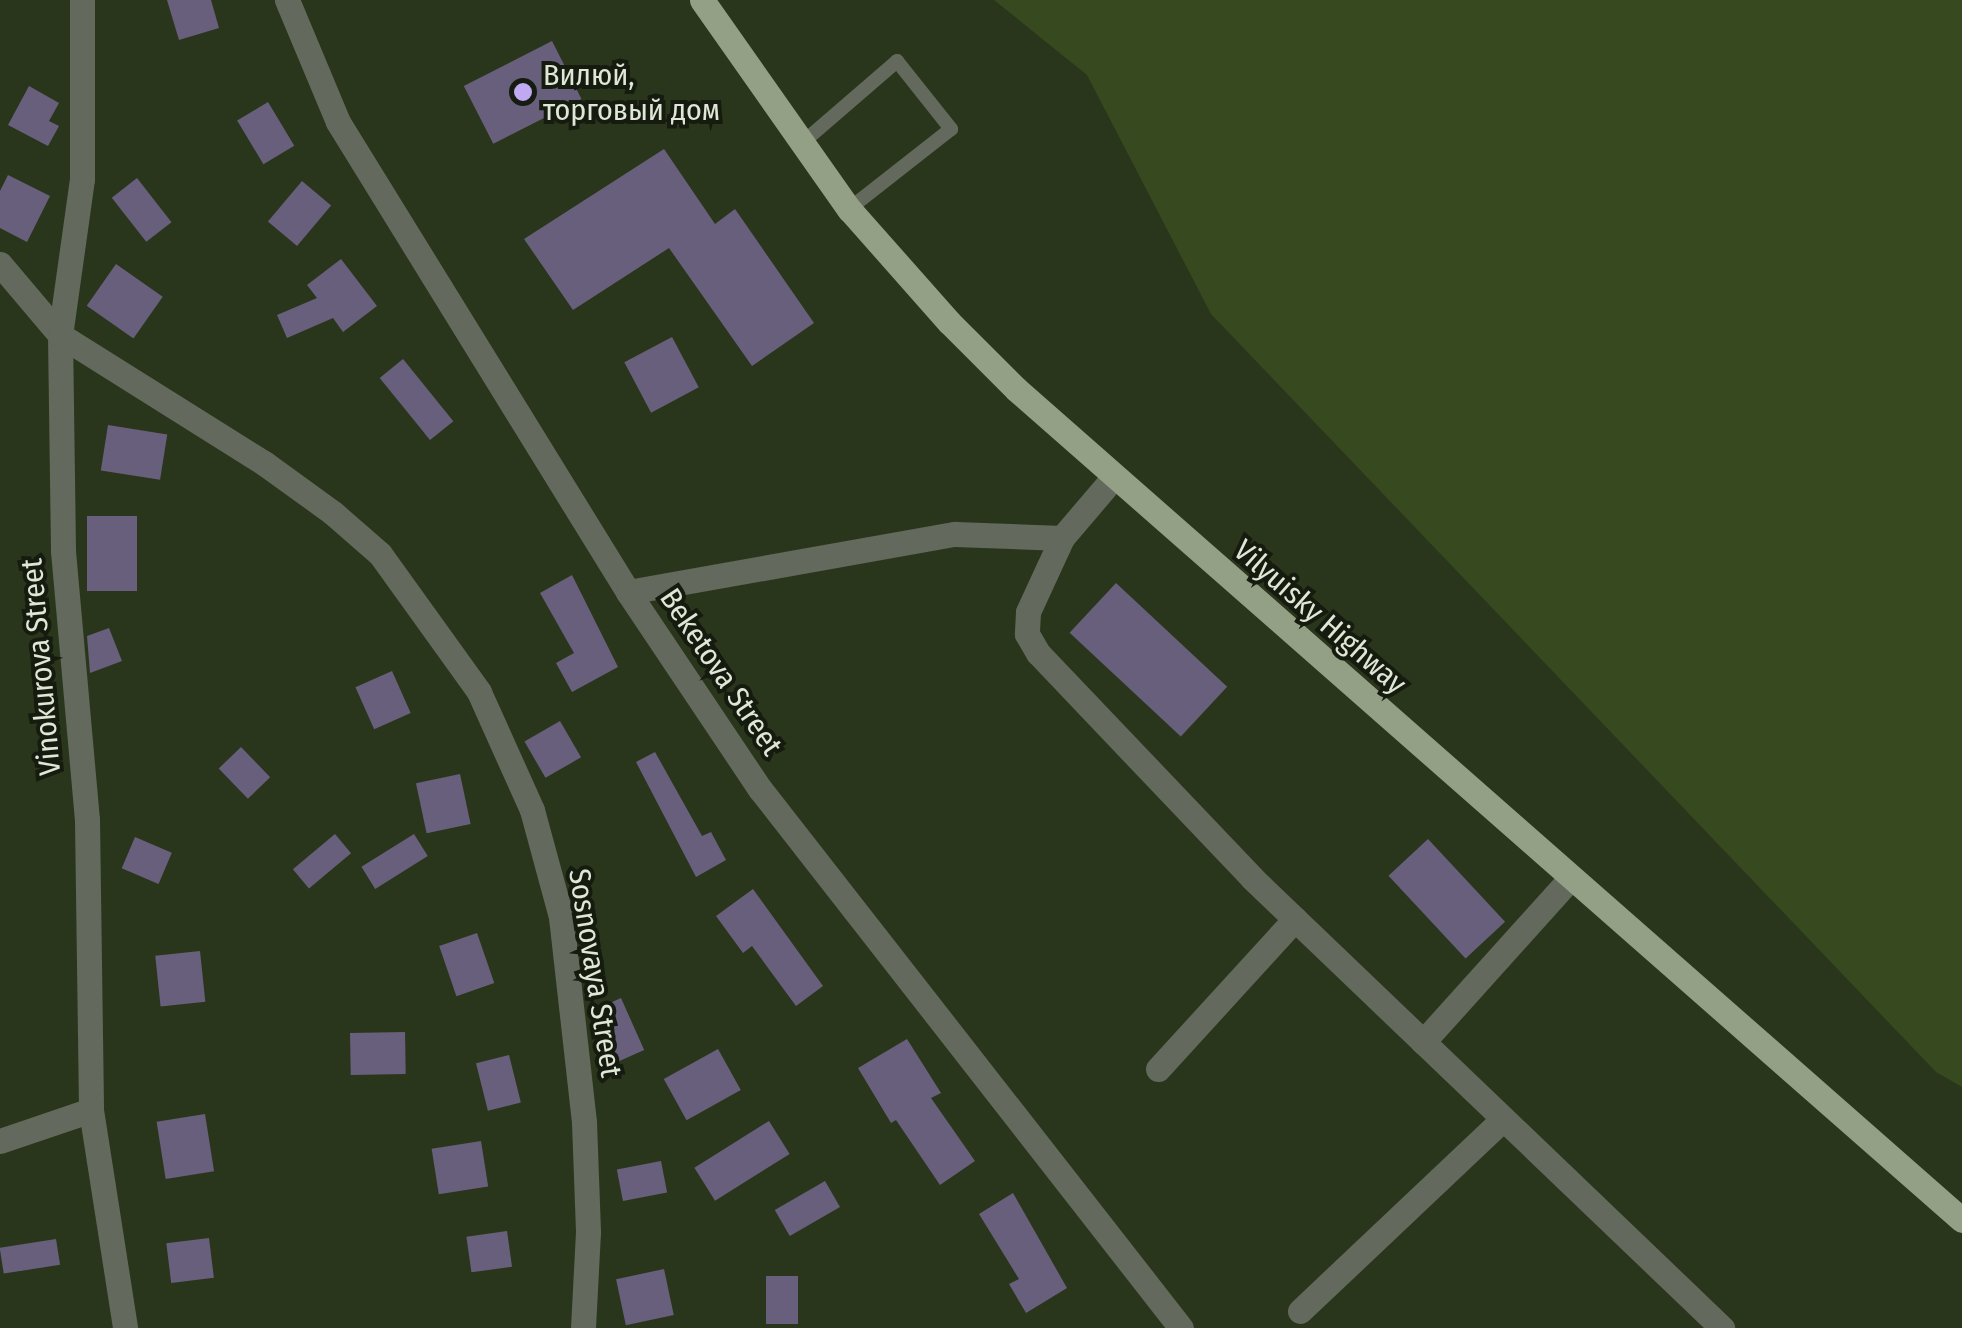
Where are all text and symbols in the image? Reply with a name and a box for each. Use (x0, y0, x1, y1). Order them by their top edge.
place label: Вилюй, торговый дом (543, 57, 720, 128)
marker: Вилюй, торговый дом (512, 81, 534, 103)
street label: Vilyuisky Highway (1226, 532, 1414, 702)
street label: Vinokurova Street (14, 557, 68, 777)
street label: Beketova Street (652, 582, 790, 762)
street label: Sosnovaya Street (561, 866, 629, 1080)

